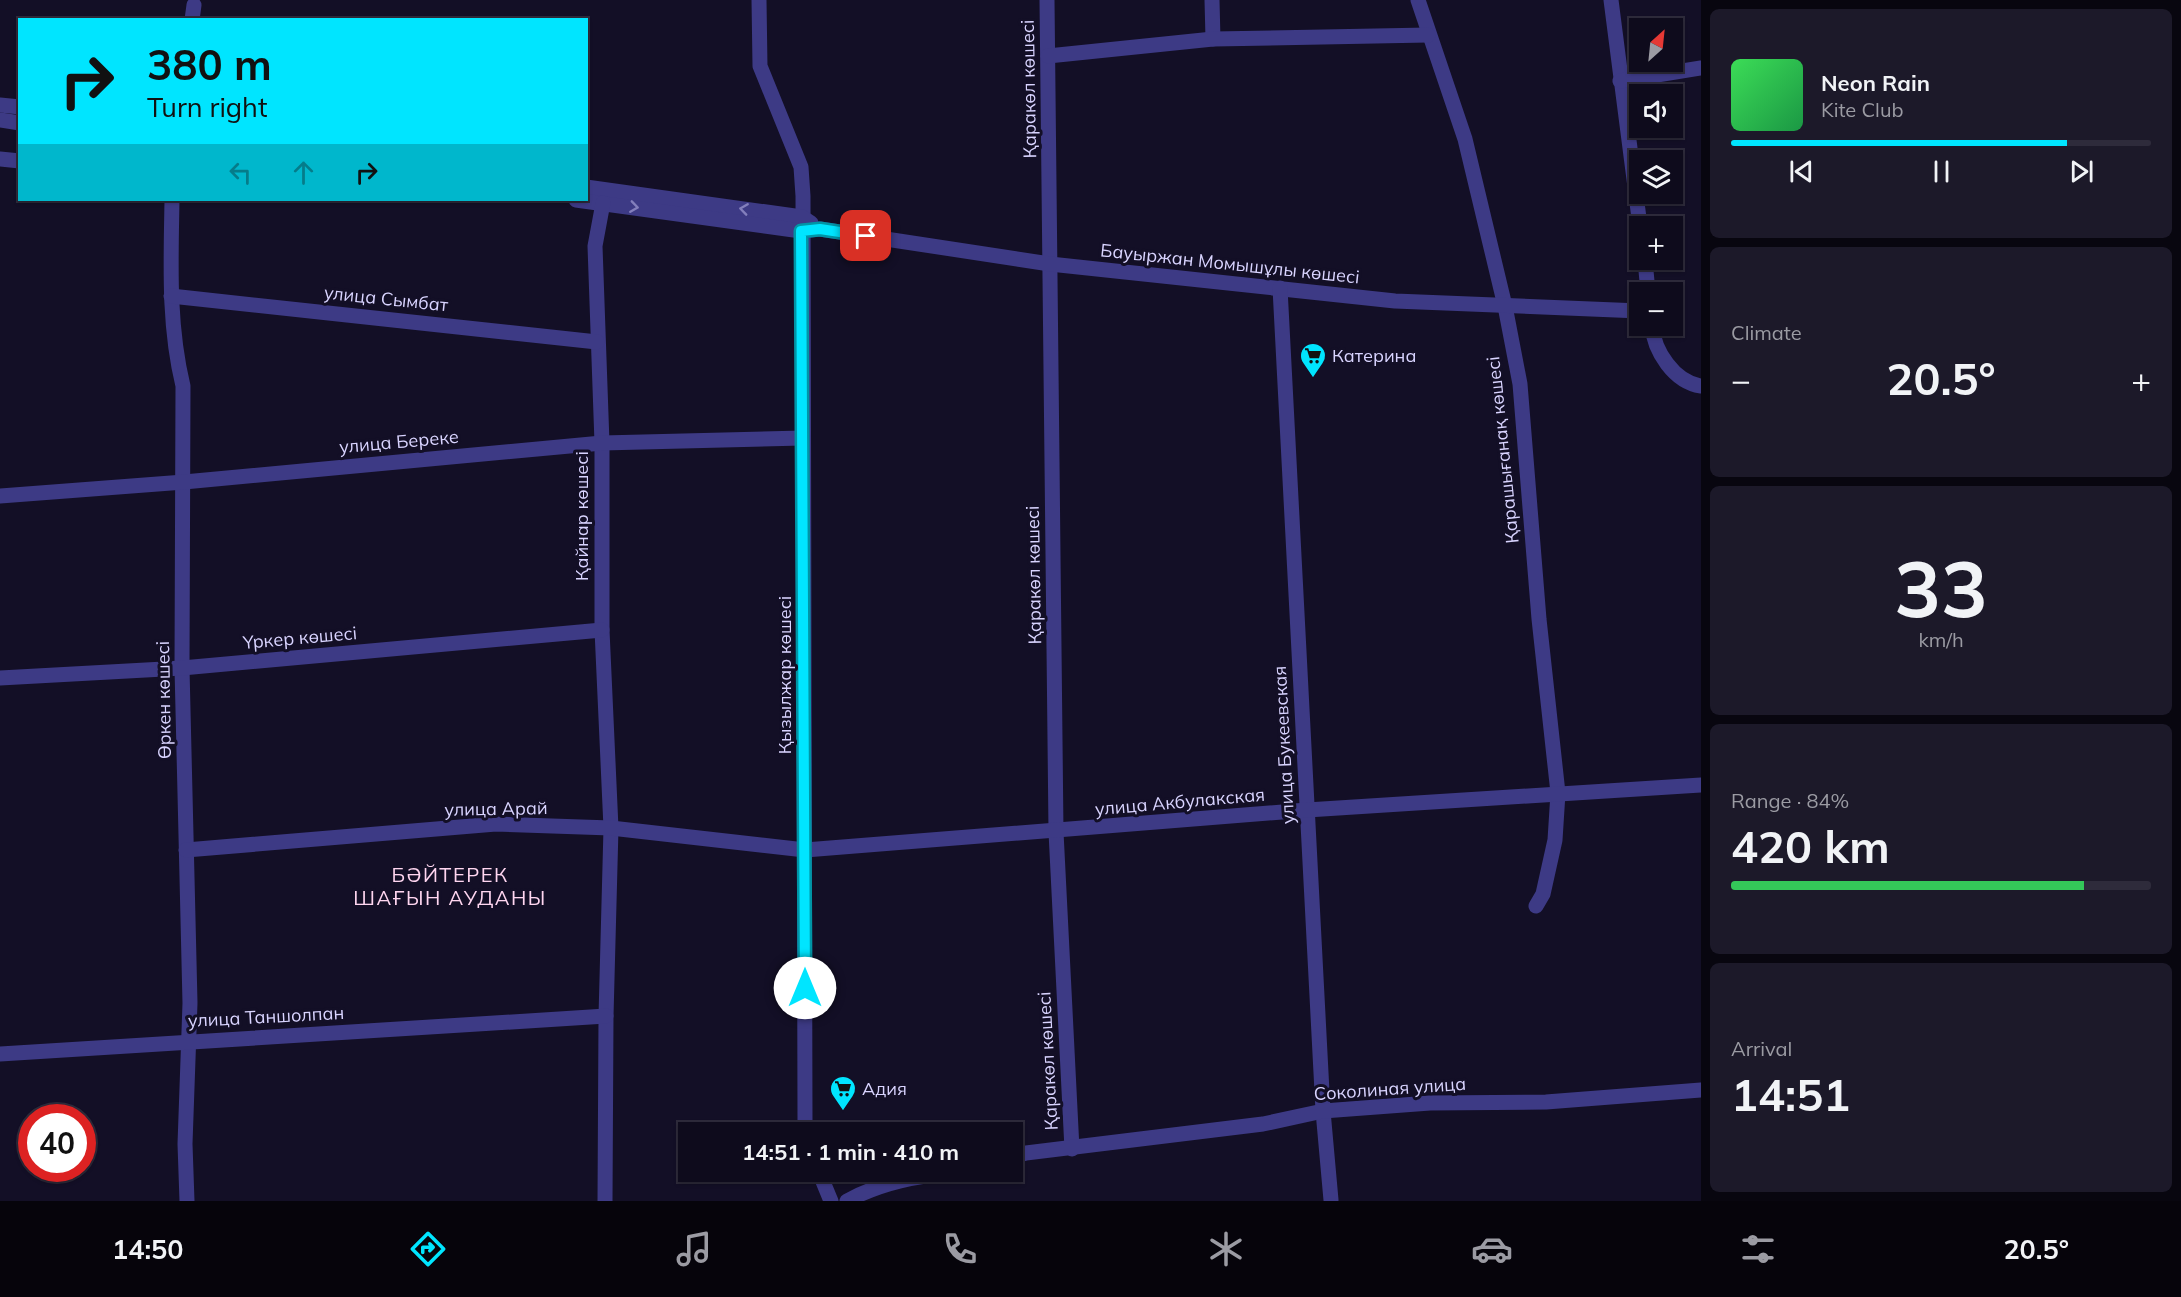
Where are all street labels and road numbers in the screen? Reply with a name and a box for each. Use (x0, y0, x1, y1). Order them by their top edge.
street label: Қаракөл көшесі (1016, 19, 1041, 159)
street label: Бауыржан Момышұлы көшесі (1099, 238, 1361, 289)
street label: улица Сымбат (323, 281, 450, 317)
street label: Қарашығанақ көшесі (1481, 355, 1524, 545)
street label: улица Береке (338, 425, 460, 458)
street label: Қайнар көшесі (570, 451, 593, 581)
street label: Қаракөл көшесі (1021, 505, 1046, 645)
street label: Қызылжар көшесі (773, 596, 796, 754)
street label: Үркер көшесі (241, 621, 358, 654)
street label: Өркен көшесі (151, 641, 176, 759)
street label: улица Букеевская (1268, 665, 1299, 825)
street label: улица Акбулакская (1094, 783, 1266, 820)
street label: улица Арай (444, 796, 548, 821)
street label: Қаракөл көшесі (1032, 991, 1063, 1131)
street label: улица Таншолпан (187, 1001, 345, 1032)
street label: Соколиная улица (1313, 1072, 1467, 1105)

